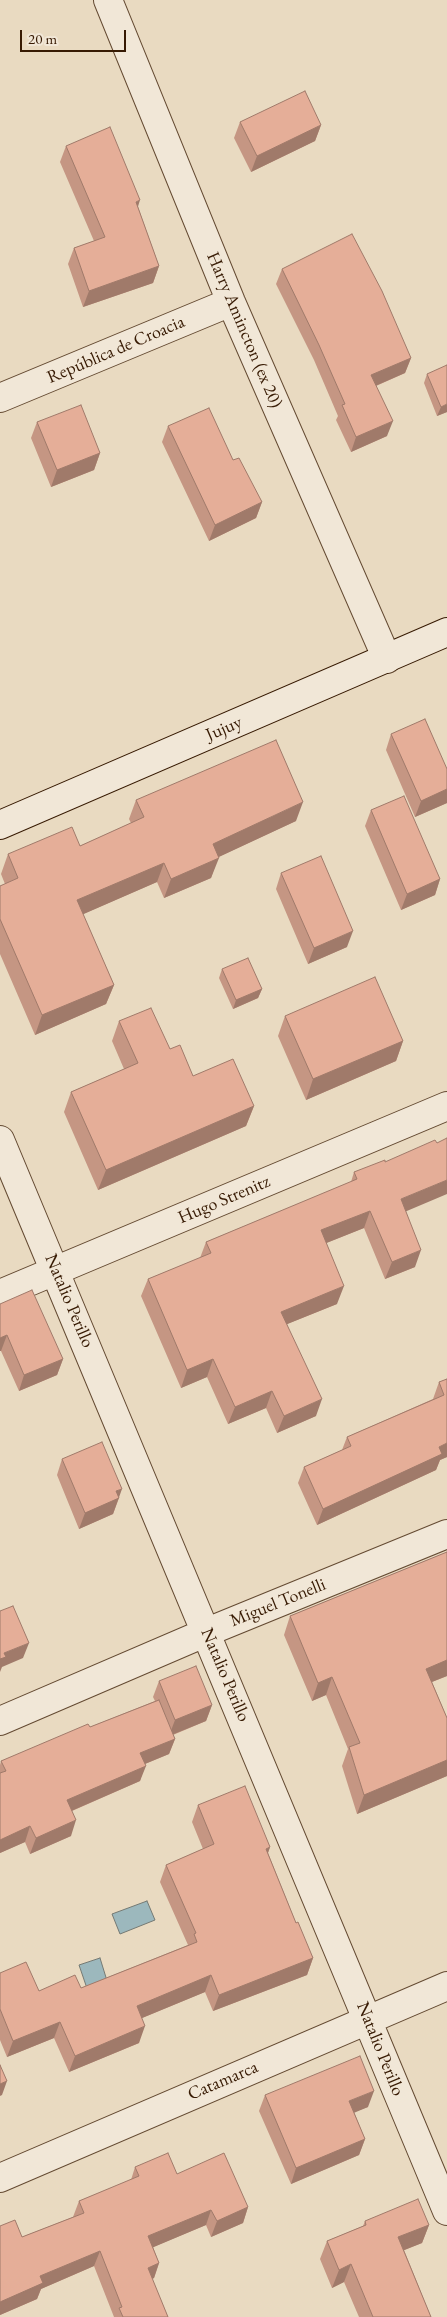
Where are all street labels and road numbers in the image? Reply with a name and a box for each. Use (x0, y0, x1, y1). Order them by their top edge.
street label: Harry Amincton (ex 20) (201, 249, 287, 411)
street label: República de Croacia (44, 311, 188, 389)
street label: Jujuy (203, 712, 245, 746)
street label: Hugo Strenitz (175, 1171, 273, 1229)
street label: Natalio Perillo (40, 1251, 98, 1351)
street label: Miguel Tonelli (227, 1574, 329, 1632)
street label: Natalio Perillo (196, 1625, 254, 1725)
street label: Natalio Perillo (351, 1999, 409, 2099)
street label: Catamarca (185, 2057, 261, 2105)

